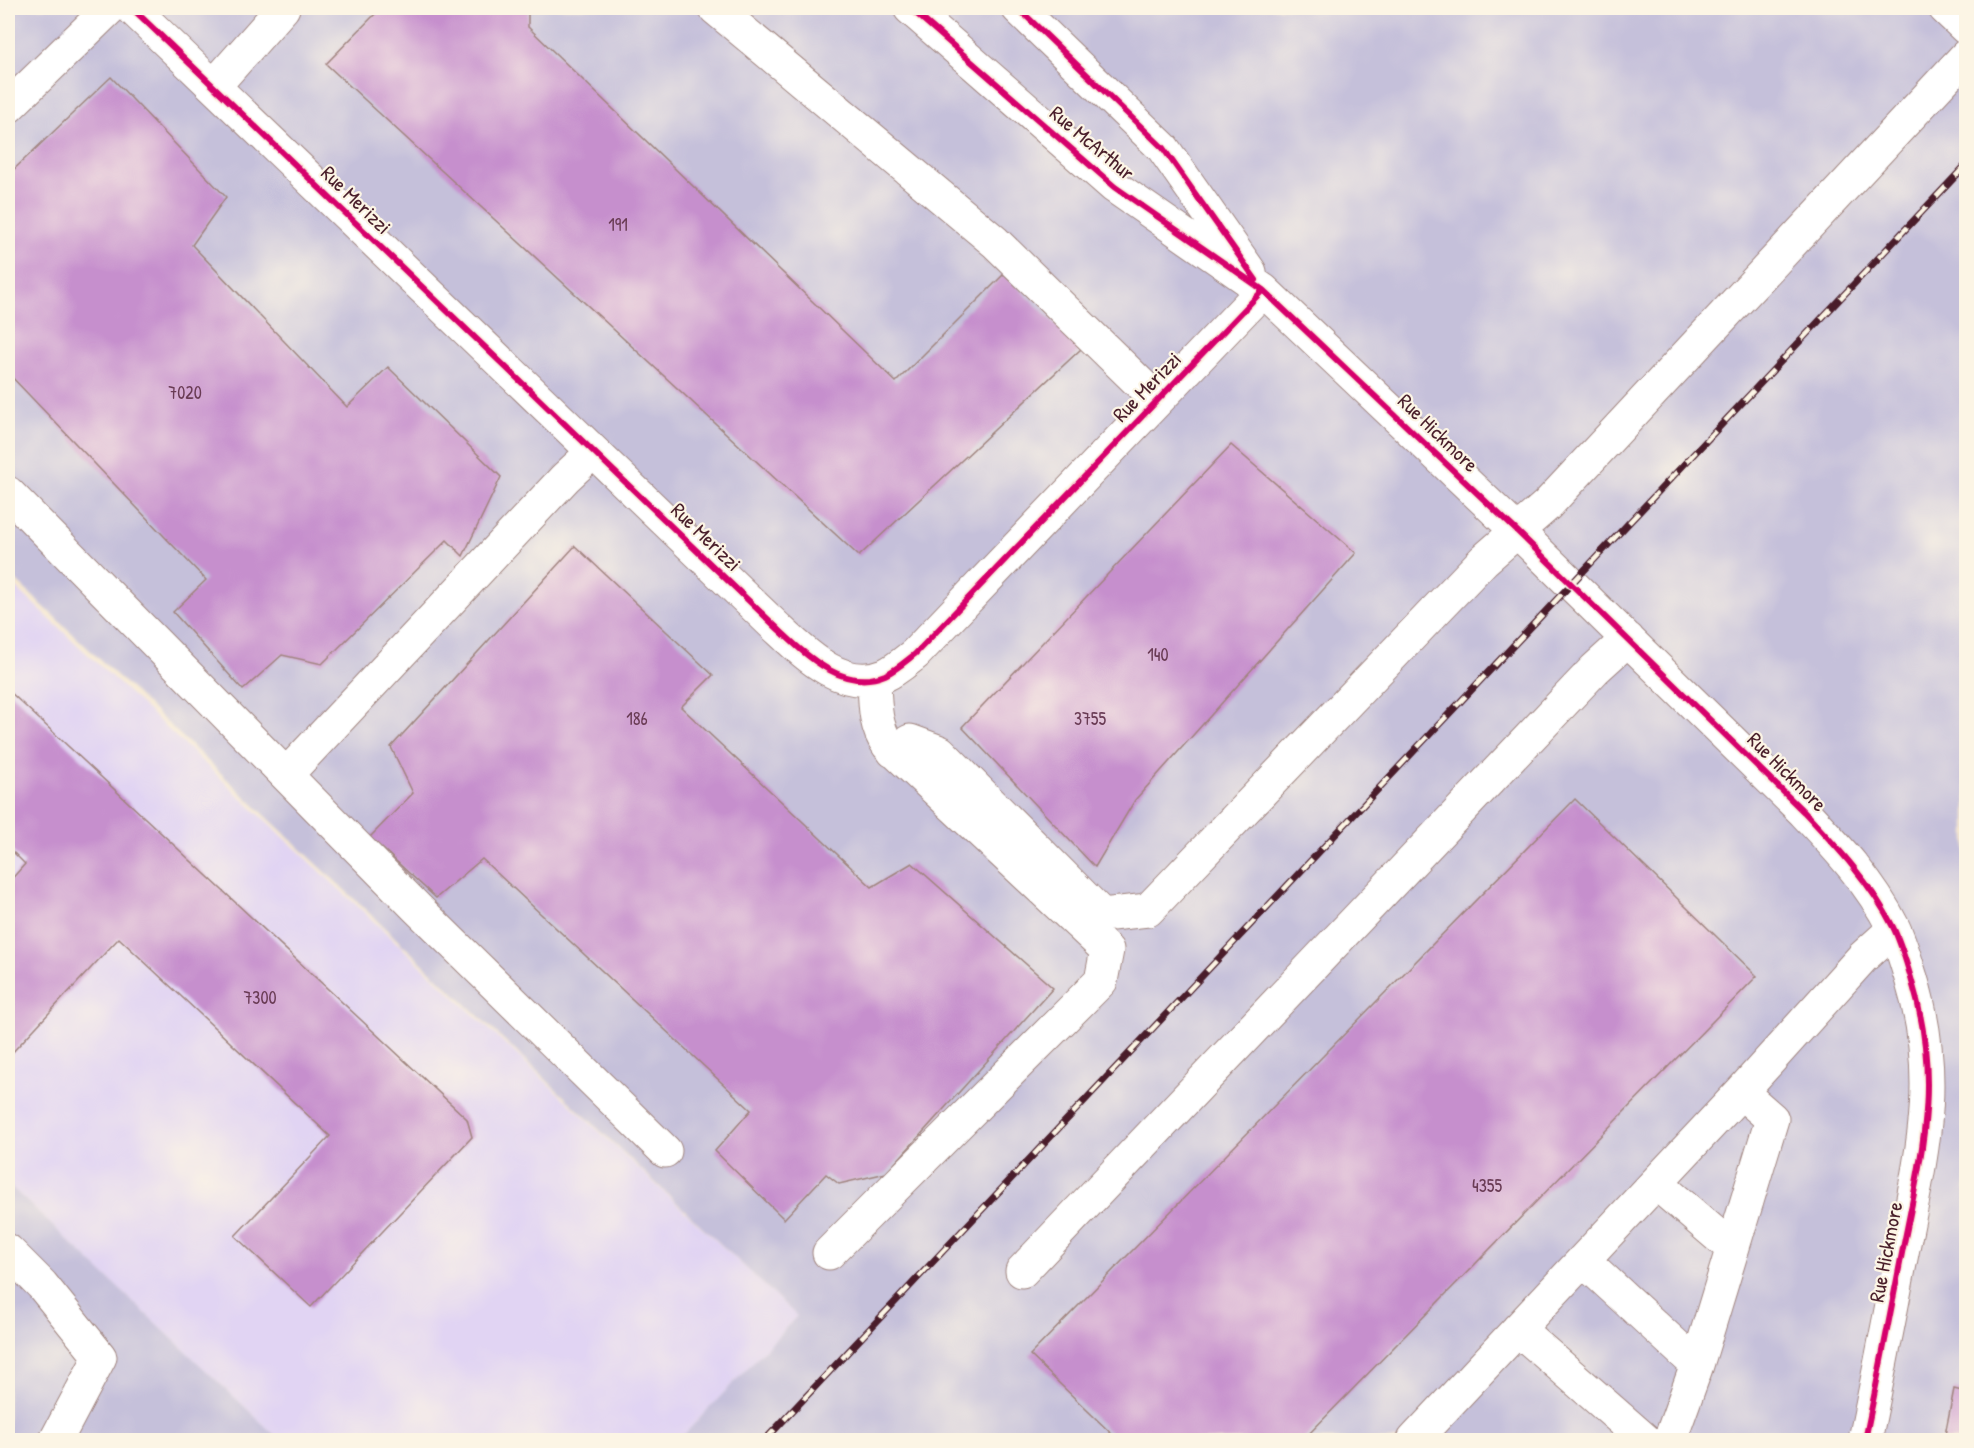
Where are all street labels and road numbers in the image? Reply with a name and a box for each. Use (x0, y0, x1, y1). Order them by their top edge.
street label: Rue McArthur (1044, 99, 1141, 187)
street label: Rue Merizzi (315, 159, 398, 240)
street label: Rue Merizzi (1106, 345, 1187, 428)
street label: Rue Hickmore (1392, 387, 1485, 478)
street label: Rue Merizzi (665, 496, 748, 577)
street label: Rue Hickmore (1741, 725, 1834, 818)
street label: Rue Hickmore (1862, 1199, 1909, 1305)

